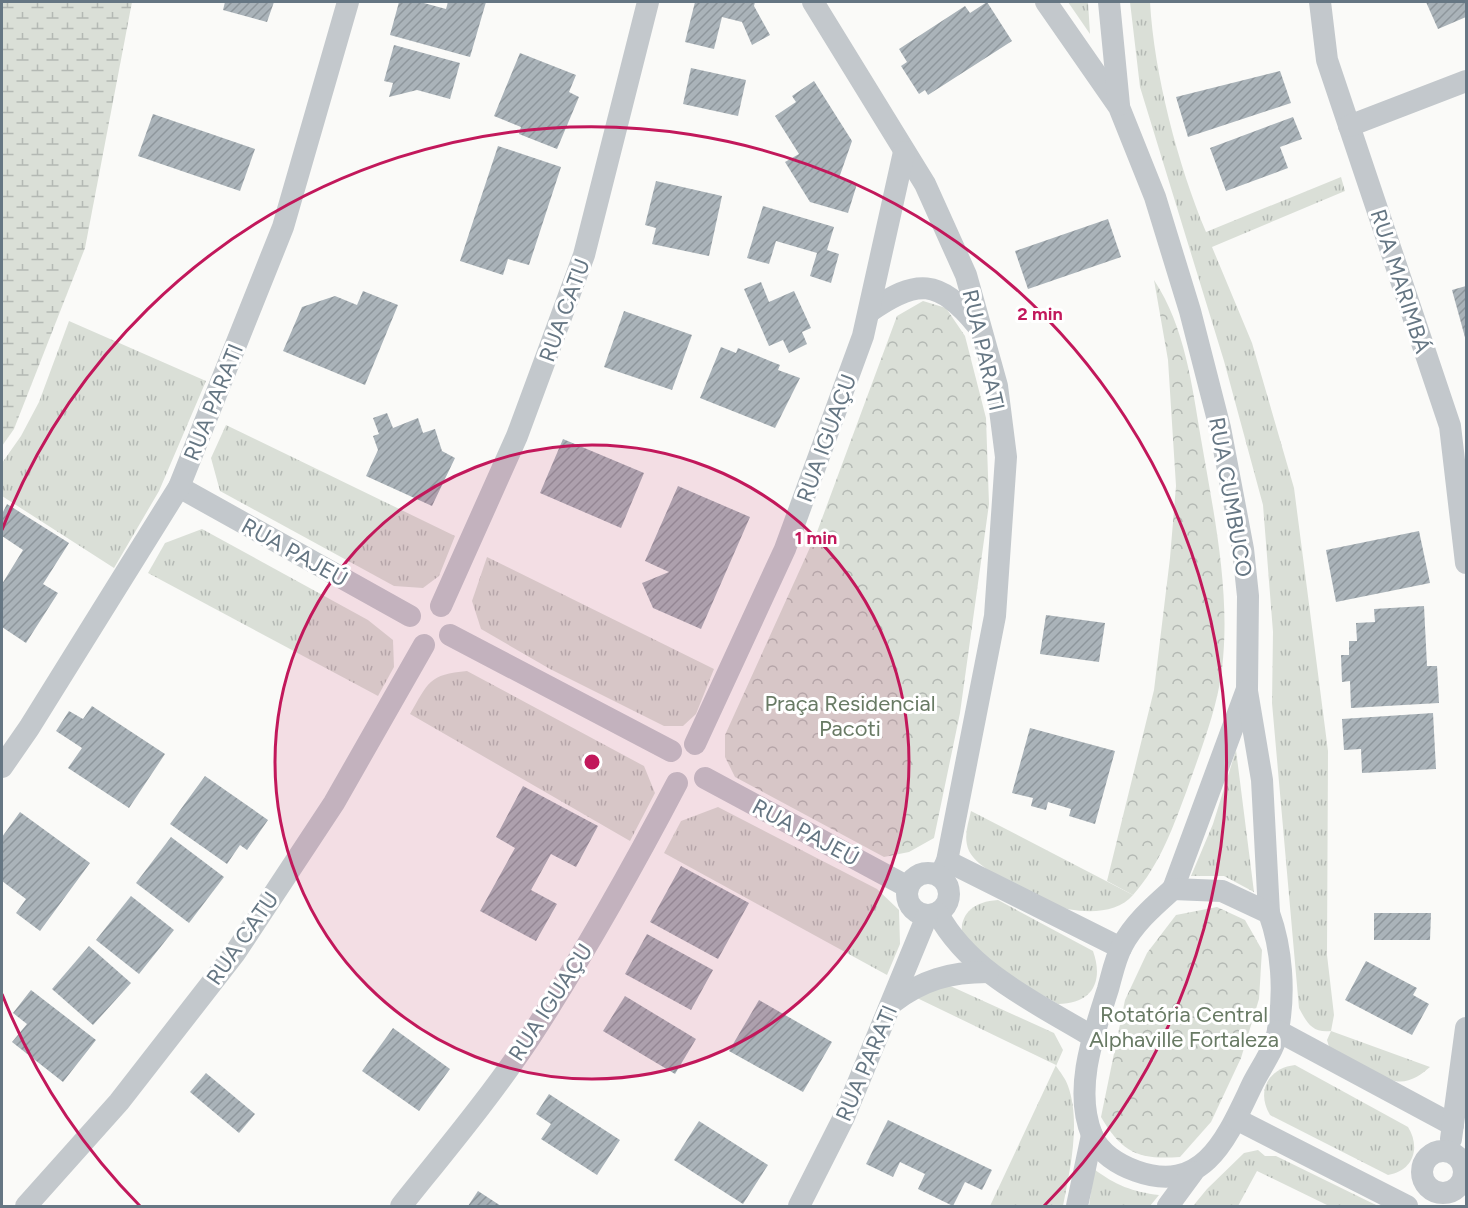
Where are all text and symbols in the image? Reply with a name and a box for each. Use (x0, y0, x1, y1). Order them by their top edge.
street label: RUA MARIMBÁ (1365, 206, 1437, 357)
street label: RUA CATU (533, 255, 596, 365)
street label: RUA PARATI (956, 287, 1011, 413)
text: 2 min (1017, 303, 1063, 325)
street label: RUA PARATI (178, 340, 249, 465)
street label: RUA IGUAÇU (791, 370, 862, 506)
street label: RUA CUMBUCO (1203, 415, 1258, 579)
street label: RUA PAJEÚ (237, 512, 353, 593)
text: 1 min (795, 527, 837, 549)
park label: Praça Residencial Pacoti (764, 690, 936, 742)
centre of rings (582, 752, 602, 772)
street label: RUA PAJEÚ (748, 793, 864, 872)
street label: RUA CATU (200, 886, 284, 990)
street label: RUA IGUAÇU (503, 939, 598, 1066)
street label: RUA PARATI (830, 1001, 903, 1125)
park label: Rotatória Central Alphaville Fortaleza (1089, 1001, 1279, 1053)

